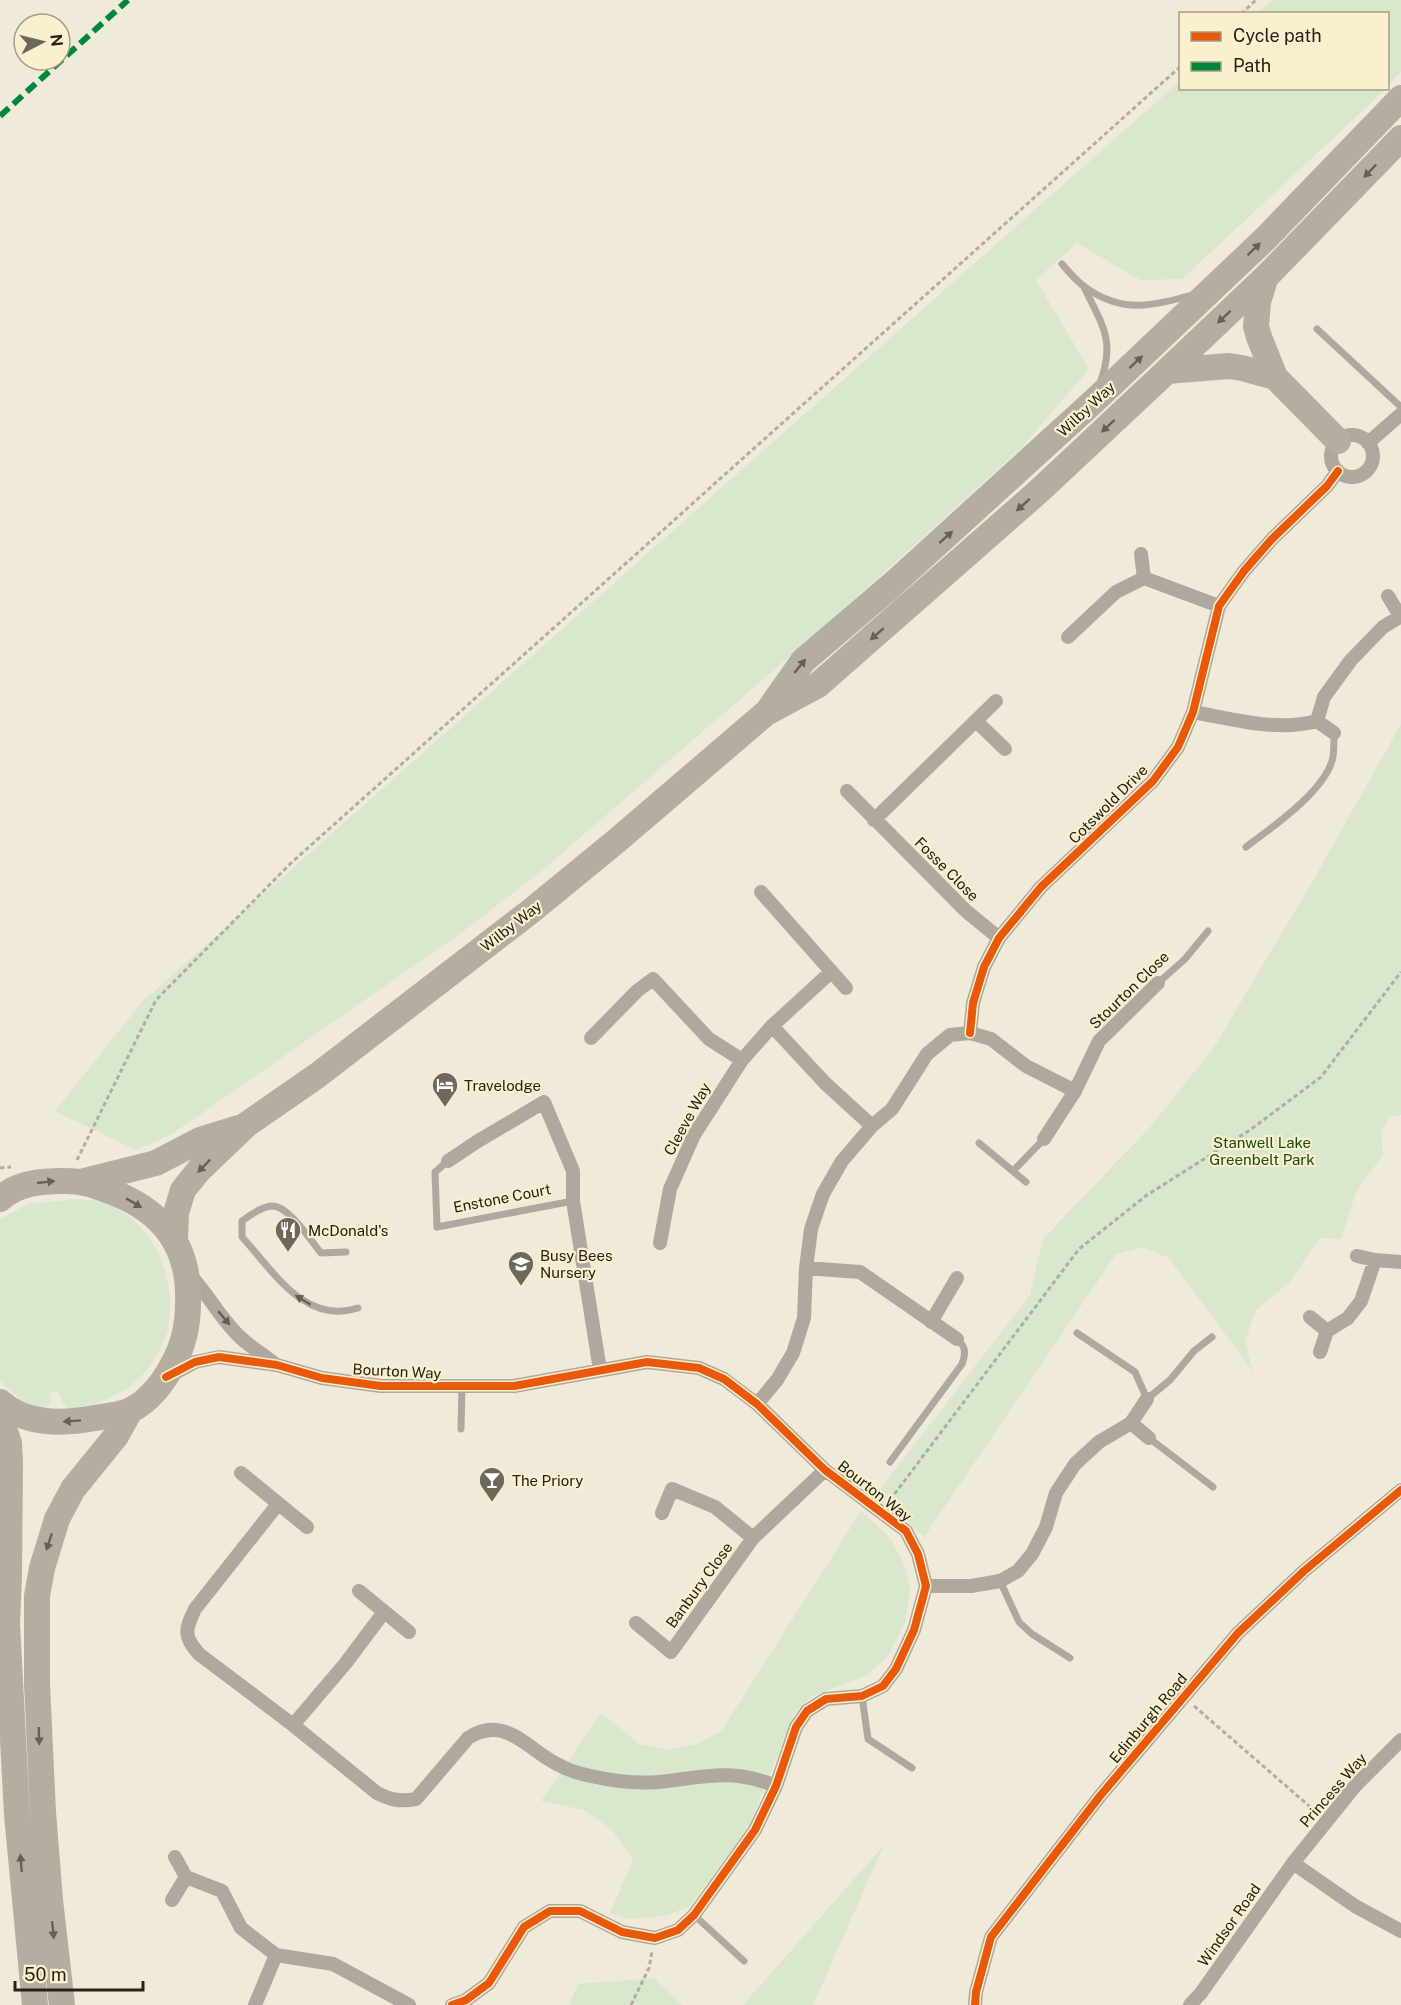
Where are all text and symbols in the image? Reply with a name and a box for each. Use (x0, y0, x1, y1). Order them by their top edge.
north arrow (12, 12, 72, 72)
legend (1179, 12, 1389, 90)
text: Cycle path (1233, 25, 1322, 46)
text: N (46, 33, 67, 48)
text: Path (1233, 55, 1271, 76)
one-way arrow (1363, 164, 1377, 178)
one-way arrow (1247, 242, 1261, 256)
one-way arrow (1217, 310, 1232, 323)
one-way arrow (1128, 355, 1143, 369)
street label: Wilby Way (1054, 378, 1118, 440)
one-way arrow (1102, 418, 1116, 432)
one-way arrow (1016, 498, 1031, 511)
one-way arrow (938, 531, 953, 544)
one-way arrow (870, 627, 885, 640)
one-way arrow (794, 658, 807, 674)
street label: Cotswold Drive (1065, 761, 1151, 847)
street label: Fosse Close (912, 834, 982, 904)
street label: Wilby Way (477, 897, 545, 955)
street label: Stourton Close (1086, 948, 1172, 1032)
hotel icon: Travelodge (430, 1070, 460, 1108)
place label: Travelodge (464, 1077, 541, 1094)
street label: Cleeve Way (660, 1080, 714, 1158)
park label: Stanwell Lake Greenbelt Park (1209, 1134, 1315, 1168)
one-way arrow (197, 1159, 211, 1173)
one-way arrow (36, 1178, 55, 1187)
street label: Enstone Court (452, 1180, 552, 1216)
one-way arrow (126, 1197, 142, 1208)
restaurant icon: McDonald's (273, 1215, 303, 1253)
place label: McDonald's (308, 1222, 388, 1239)
place label: Busy Bees Nursery (540, 1247, 613, 1281)
school or university icon: Busy Bees Nursery (506, 1249, 536, 1287)
one-way arrow (295, 1294, 311, 1305)
one-way arrow (217, 1310, 230, 1325)
street label: Bourton Way (352, 1360, 442, 1382)
one-way arrow (63, 1416, 82, 1425)
street label: Bourton Way (835, 1457, 915, 1525)
bar icon: The Priory (477, 1465, 507, 1503)
place label: The Priory (512, 1472, 583, 1489)
one-way arrow (44, 1533, 54, 1551)
street label: Banbury Close (662, 1539, 736, 1631)
street label: Edinburgh Road (1106, 1670, 1190, 1766)
one-way arrow (34, 1726, 43, 1745)
street label: Princess Way (1296, 1749, 1370, 1831)
one-way arrow (16, 1854, 25, 1873)
street label: Windsor Road (1194, 1880, 1264, 1970)
one-way arrow (48, 1921, 58, 1940)
scale bar (15, 1954, 142, 1992)
text: 50 m (24, 1964, 67, 1985)

